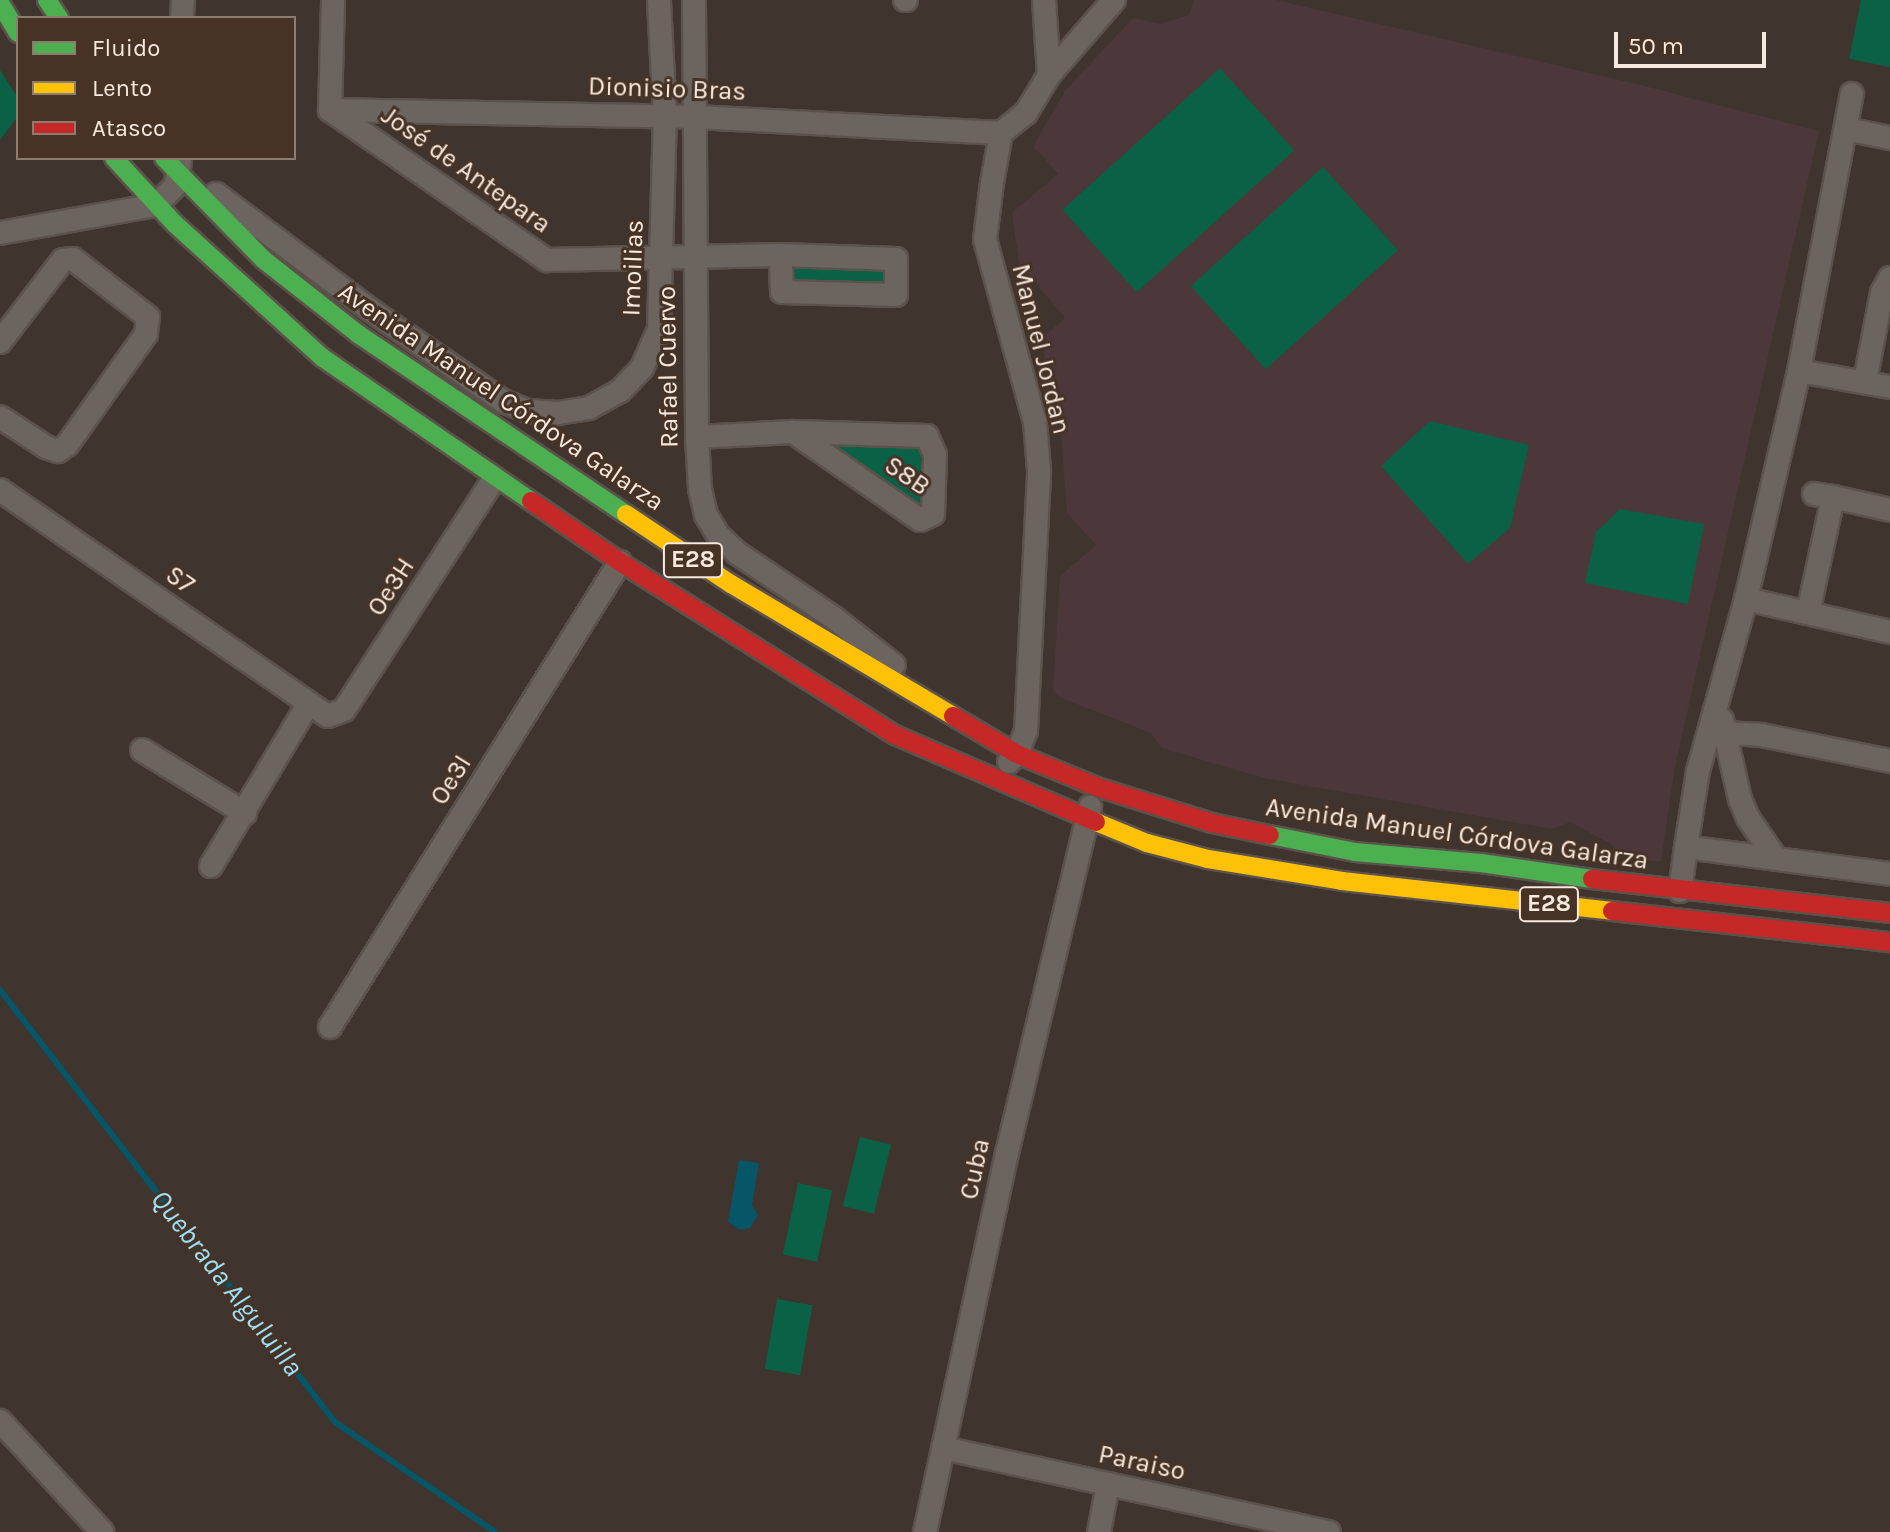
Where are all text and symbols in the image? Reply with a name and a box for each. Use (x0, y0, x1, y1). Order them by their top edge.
legend (16, 16, 296, 160)
scale bar (1618, 16, 1770, 66)
text: 50 m (1628, 32, 1684, 60)
text: Fluido (92, 34, 160, 62)
street label: Dionisio Bras (588, 71, 746, 107)
text: Lento (92, 74, 152, 102)
street label: José de Antepara (375, 100, 557, 240)
text: Atasco (92, 114, 166, 142)
street label: Imoilias (616, 219, 650, 317)
street label: Manuel Jordan (1005, 261, 1077, 437)
street label: Avenida Manuel Córdova Galarza (332, 276, 670, 518)
street label: Rafael Cuervo (651, 286, 685, 448)
street label: S8B (878, 450, 936, 502)
road number: E28 (661, 540, 725, 580)
street label: Oe3H (361, 552, 421, 622)
street label: S7 (160, 559, 200, 601)
street label: Oe3I (424, 749, 478, 811)
street label: Avenida Manuel Córdova Galarza (1264, 792, 1650, 876)
road number: E28 (1517, 884, 1581, 924)
street label: Cuba (953, 1136, 997, 1202)
water label: Quebrada Alguluilla (144, 1183, 310, 1383)
street label: Paraiso (1096, 1439, 1188, 1487)

